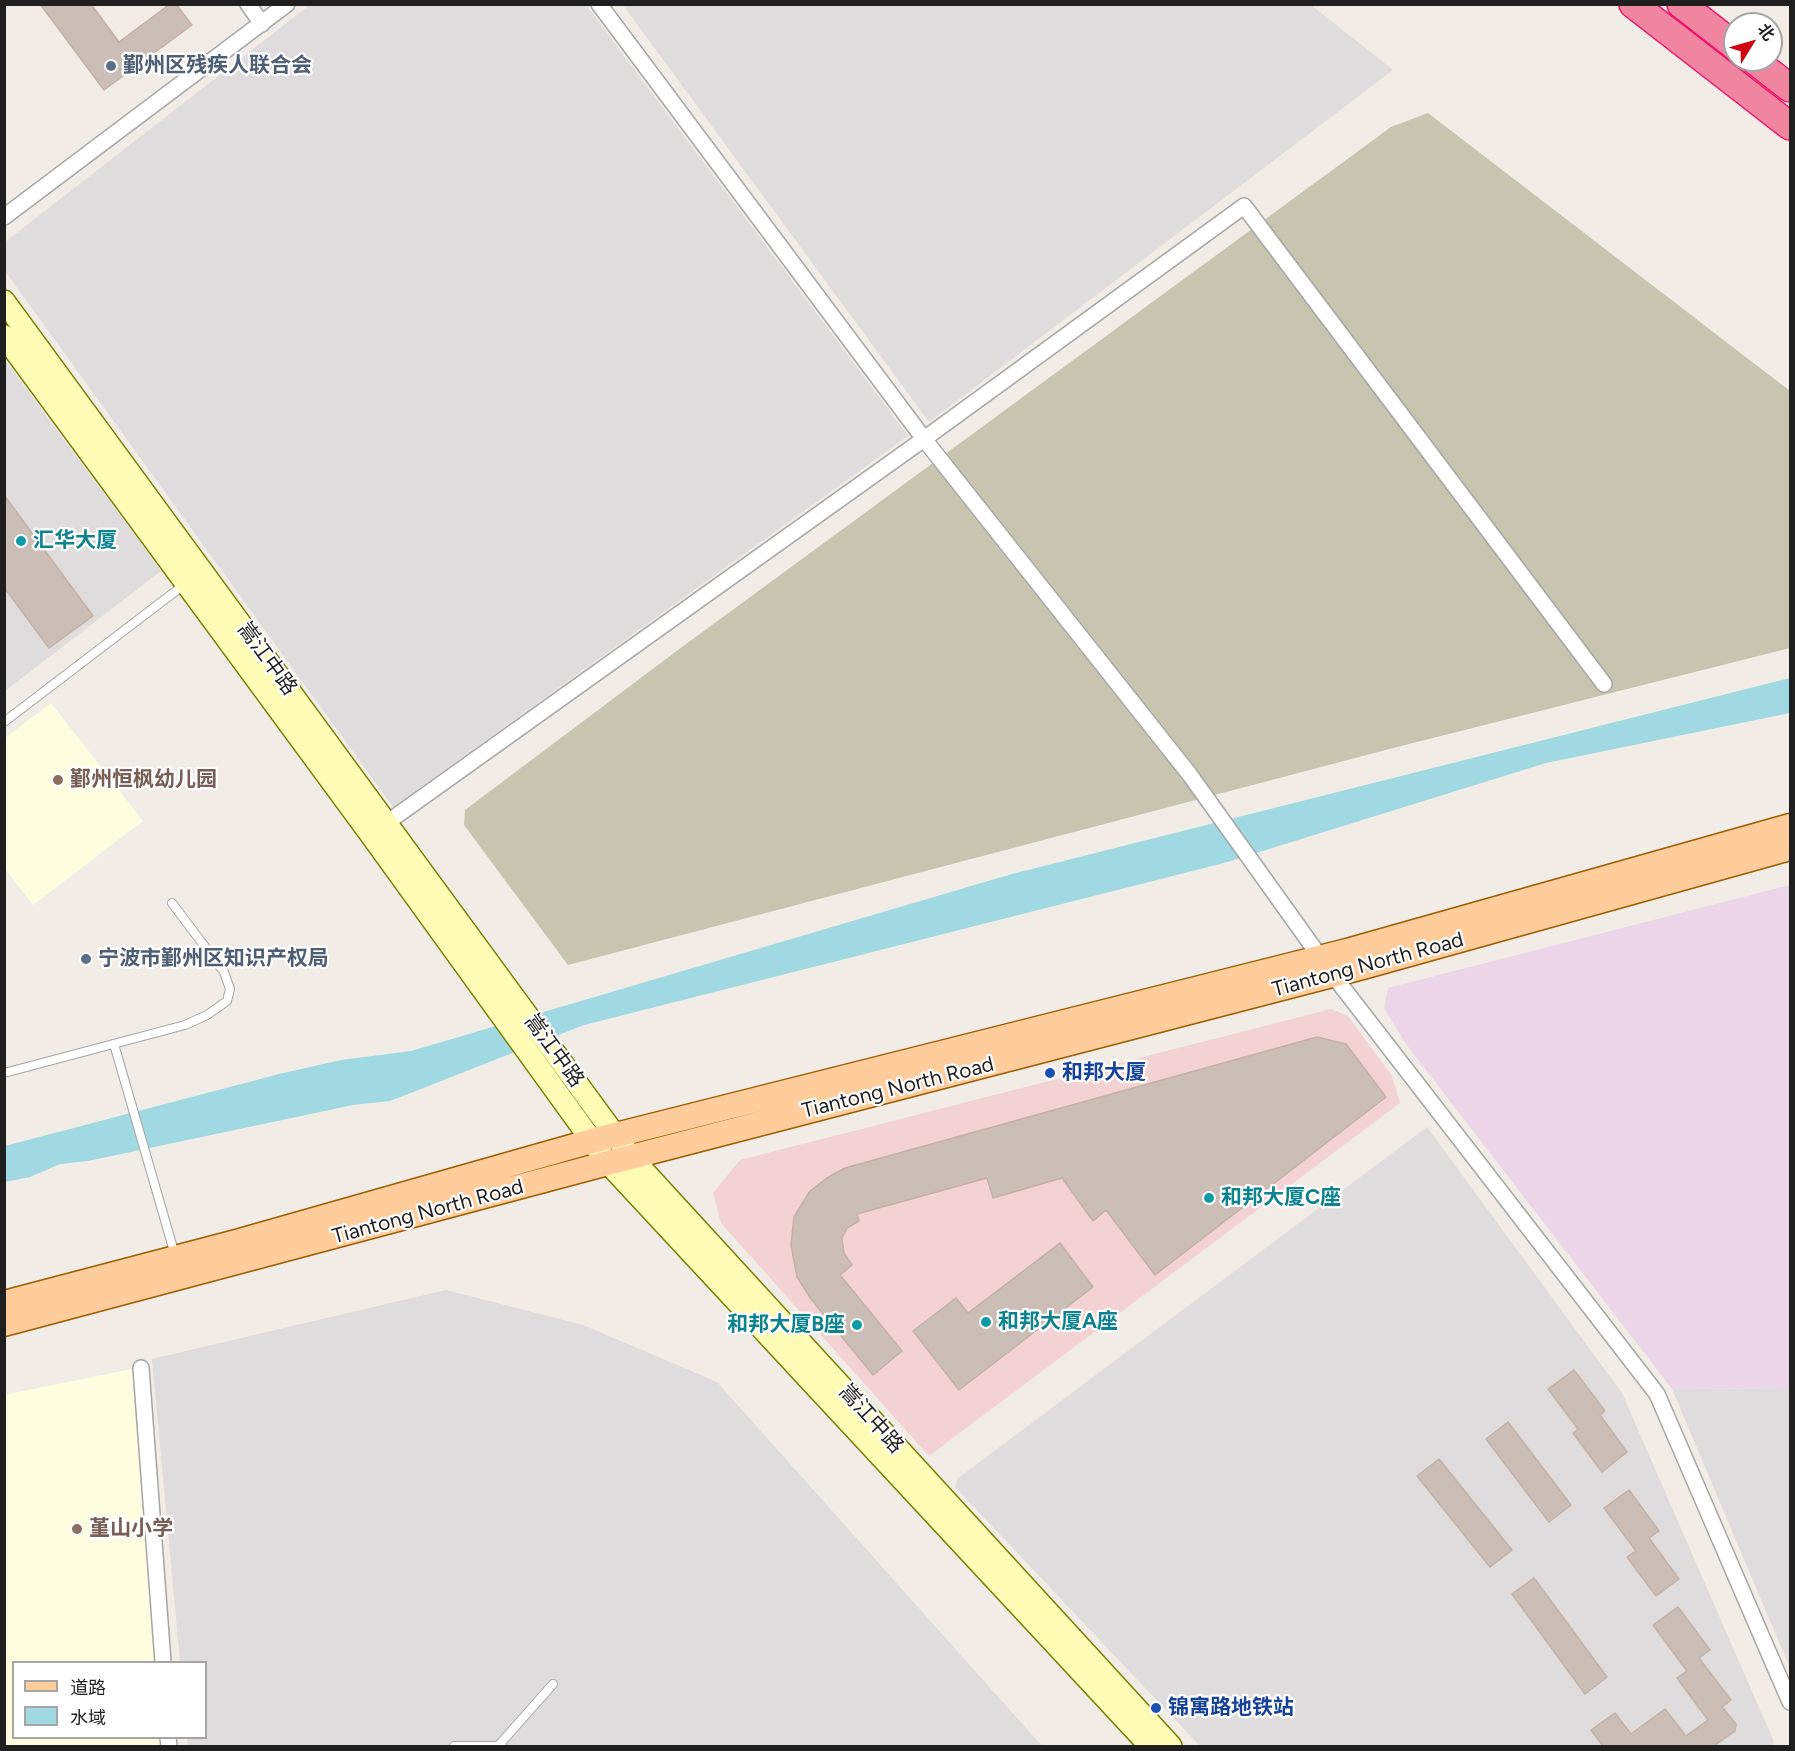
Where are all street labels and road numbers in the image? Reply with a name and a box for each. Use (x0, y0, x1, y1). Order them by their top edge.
street label: 嵩江中路 (232, 618, 302, 700)
street label: Tiantong North Road (1270, 927, 1466, 1003)
street label: 嵩江中路 (519, 1010, 589, 1092)
street label: Tiantong North Road (799, 1052, 997, 1124)
street label: Tiantong North Road (330, 1174, 526, 1250)
street label: 嵩江中路 (834, 1379, 908, 1459)

